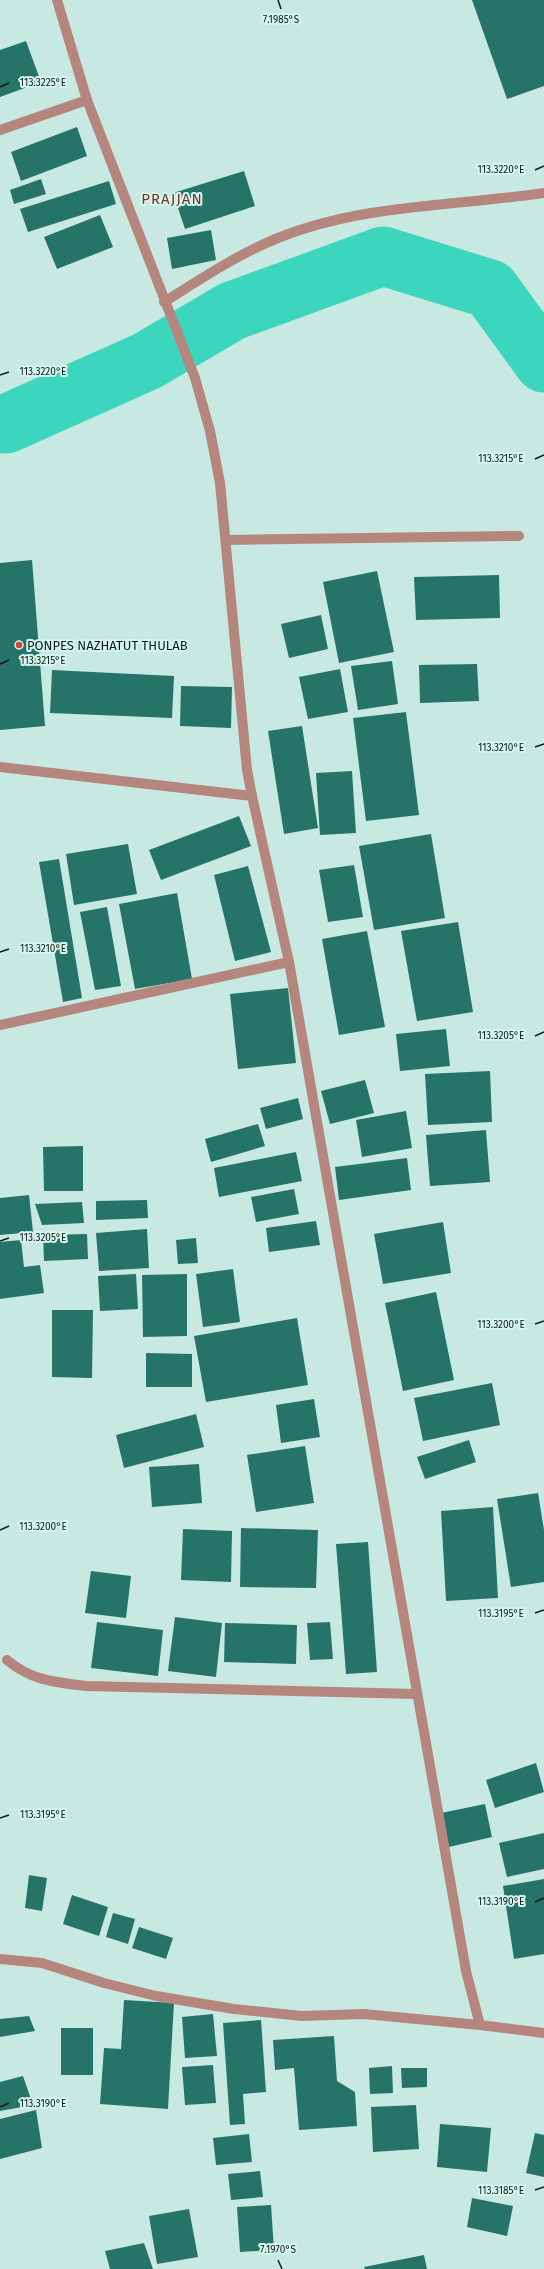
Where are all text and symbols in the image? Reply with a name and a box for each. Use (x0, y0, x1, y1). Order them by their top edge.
text: 7.1985°S (263, 14, 300, 26)
text: 113.3225°E (20, 77, 66, 89)
text: 113.3220°E (478, 164, 524, 176)
district label: PRAJJAN (141, 190, 203, 208)
text: 113.3220°E (20, 366, 66, 378)
text: 113.3215°E (478, 453, 524, 465)
place label: PONPES NAZHATUT THULAB (27, 638, 188, 653)
marker: PONPES NAZHATUT THULAB (14, 640, 24, 650)
text: 113.3215°E (20, 655, 66, 667)
text: 113.3210°E (478, 742, 524, 754)
text: 113.3210°E (20, 943, 66, 955)
text: 113.3205°E (478, 1030, 524, 1042)
text: 113.3205°E (20, 1232, 66, 1244)
text: 113.3200°E (477, 1319, 525, 1331)
text: 113.3200°E (19, 1521, 67, 1533)
text: 113.3195°E (478, 1608, 524, 1620)
text: 113.3195°E (20, 1809, 66, 1821)
text: 113.3190°E (478, 1896, 524, 1908)
text: 113.3190°E (20, 2098, 66, 2110)
text: 113.3185°E (478, 2185, 524, 2197)
text: 7.1970°S (260, 2244, 296, 2256)

